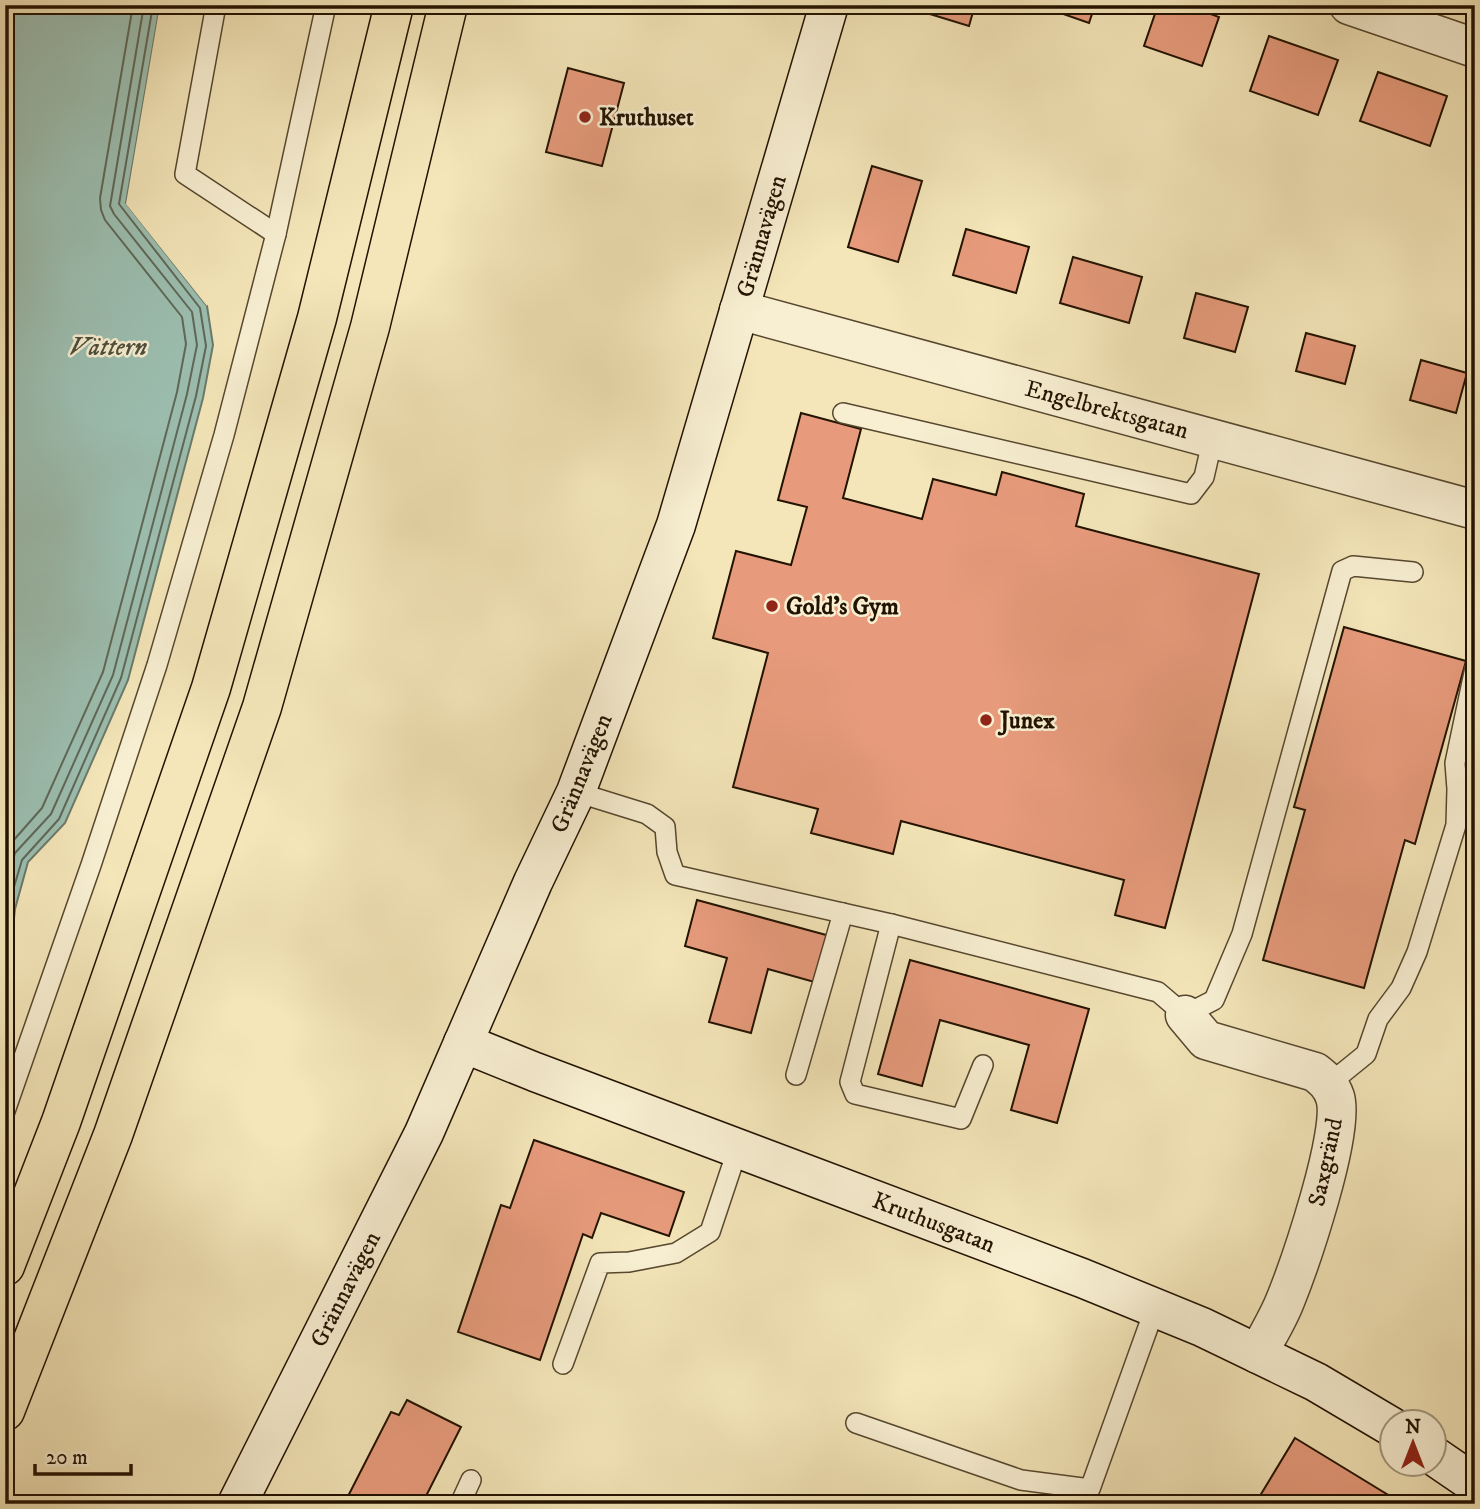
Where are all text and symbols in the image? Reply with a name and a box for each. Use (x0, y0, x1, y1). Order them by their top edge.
place label: Kruthuset (599, 103, 694, 133)
marker: Kruthuset (577, 109, 593, 125)
street label: Grännavägen (730, 171, 794, 301)
water label: Vättern (69, 331, 147, 364)
street label: Engelbrektsgatan (1022, 374, 1192, 446)
place label: Gold's Gym (786, 592, 899, 622)
marker: Gold's Gym (764, 598, 780, 614)
place label: Junex (997, 706, 1055, 736)
street label: Grännavägen (544, 709, 620, 837)
marker: Junex (978, 712, 994, 728)
street label: Saxgränd (1302, 1115, 1350, 1209)
street label: Kruthusgatan (868, 1186, 1000, 1260)
street label: Grännavägen (304, 1226, 388, 1352)
north arrow (1378, 1408, 1448, 1478)
text: N (1405, 1416, 1421, 1439)
scale bar (35, 1432, 131, 1476)
text: 20 m (46, 1445, 88, 1471)

